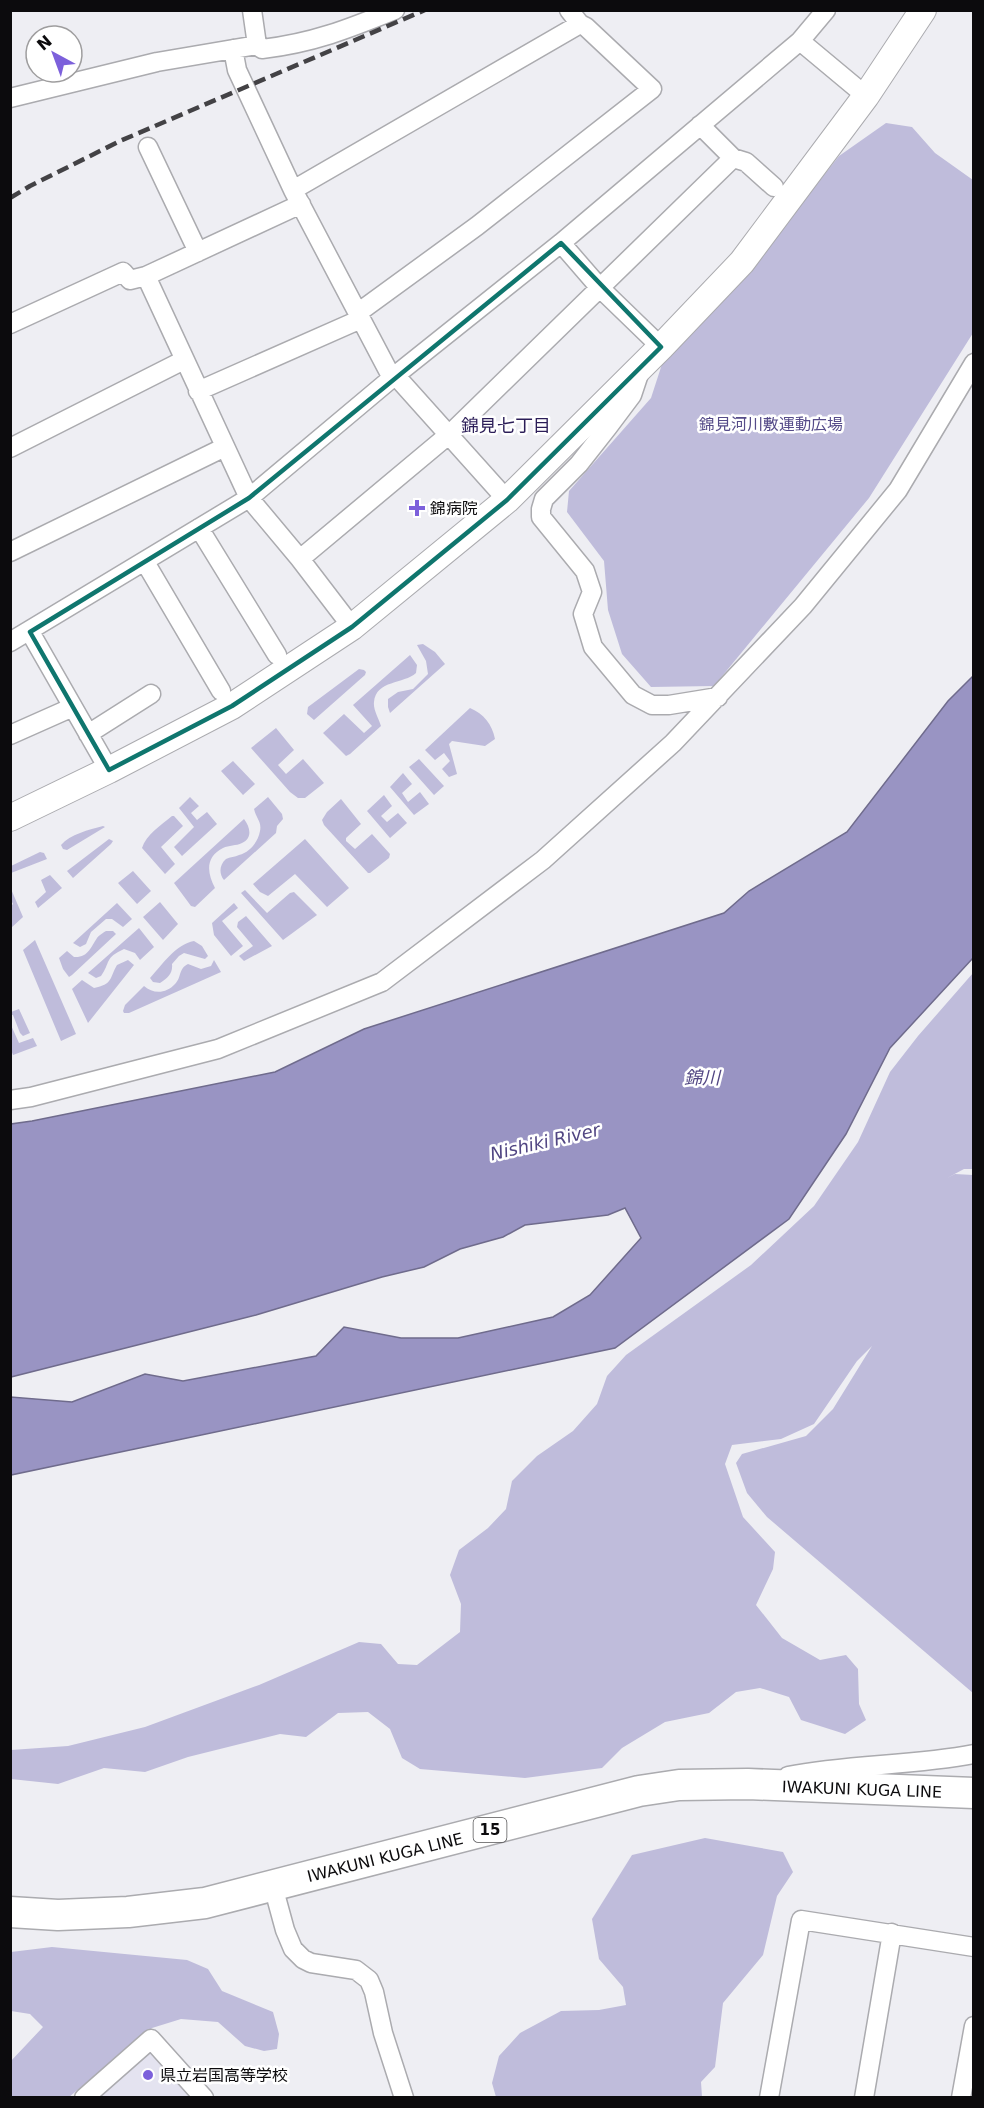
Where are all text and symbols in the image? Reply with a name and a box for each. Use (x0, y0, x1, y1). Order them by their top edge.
north arrow (24, 24, 84, 84)
text: N (33, 31, 56, 55)
district label: 錦見七丁目 (461, 415, 551, 436)
park label: 錦見河川敷運動広場 (699, 415, 843, 434)
marker: 錦病院 (408, 499, 426, 517)
place label: 錦病院 (430, 499, 478, 518)
water label: 錦川 (684, 1067, 722, 1088)
water label: Nishiki River (488, 1118, 603, 1164)
street label: IWAKUNI KUGA LINE (782, 1777, 942, 1802)
road number: 15 (474, 1818, 506, 1842)
street label: IWAKUNI KUGA LINE (305, 1829, 465, 1886)
place label: 県立岩国高等学校 (160, 2066, 288, 2085)
marker: 県立岩国高等学校 (141, 2068, 155, 2082)

